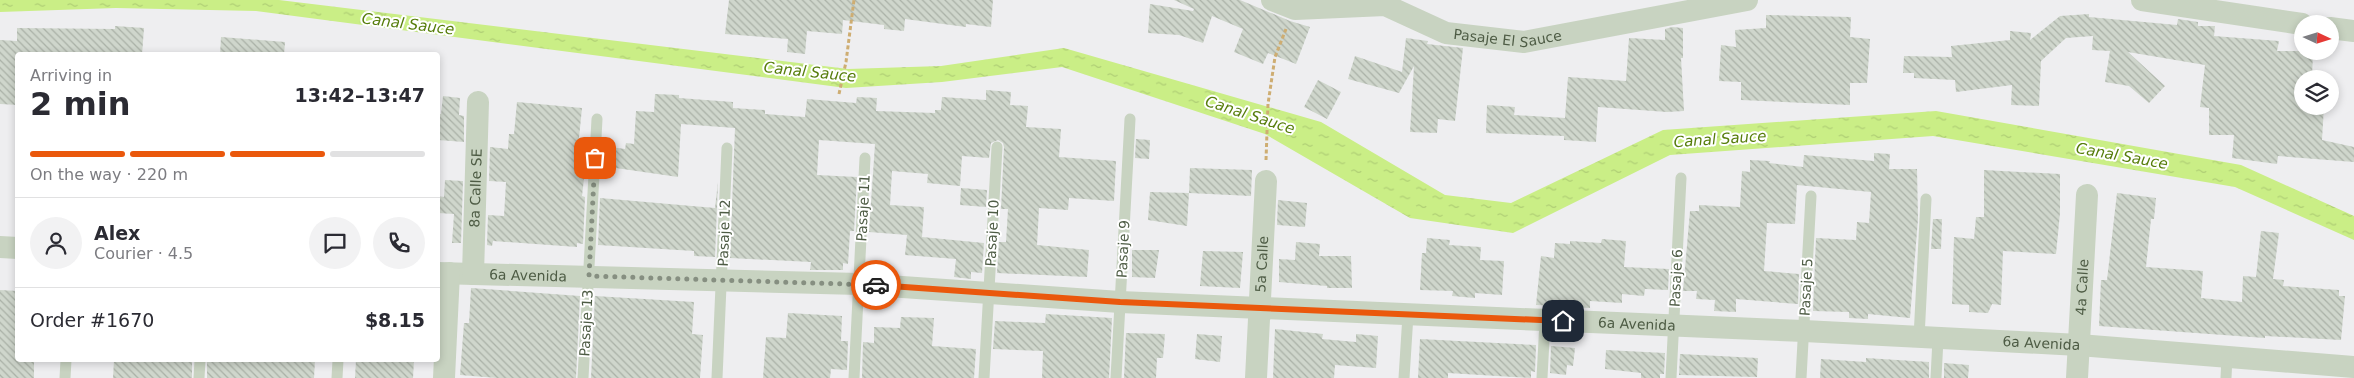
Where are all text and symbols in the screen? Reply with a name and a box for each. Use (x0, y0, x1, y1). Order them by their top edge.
water label: Canal Sauce (361, 9, 455, 39)
north arrow (2294, 15, 2339, 60)
map controls (2294, 15, 2339, 115)
street label: Pasaje El Sauce (1453, 26, 1563, 50)
water label: Canal Sauce (763, 58, 857, 86)
text: Arriving in (30, 66, 112, 85)
button: layers (2294, 70, 2339, 115)
text: 13:42–13:47 (295, 84, 425, 106)
text: 2 min (30, 85, 131, 123)
water label: Canal Sauce (1203, 92, 1297, 138)
water label: Canal Sauce (1673, 127, 1767, 151)
pin (574, 137, 616, 179)
water label: Canal Sauce (2075, 139, 2169, 173)
icon: bag (581, 144, 609, 172)
street label: 8a Calle SE (466, 148, 485, 228)
text: On the way · 220 m (30, 165, 188, 184)
street label: Pasaje 11 (853, 174, 873, 242)
street label: Pasaje 12 (715, 199, 733, 267)
street label: Pasaje 10 (982, 199, 1002, 267)
button: person (30, 217, 82, 269)
button: chat (309, 217, 361, 269)
button: phone (373, 217, 425, 269)
street label: Pasaje 9 (1113, 220, 1133, 278)
text: Alex (94, 222, 140, 244)
street label: 5a Calle (1252, 235, 1271, 293)
text: Courier · 4.5 (94, 244, 193, 263)
street label: Pasaje 6 (1666, 248, 1686, 307)
street label: Pasaje 5 (1796, 258, 1816, 316)
street label: 4a Calle (2072, 258, 2092, 316)
courier (851, 260, 901, 310)
street label: 6a Avenida (489, 266, 567, 284)
icon: car (862, 271, 890, 299)
street label: Pasaje 13 (576, 289, 596, 357)
pin (1542, 300, 1584, 342)
icon: home (1549, 307, 1577, 335)
text: Order #1670 (30, 309, 154, 331)
text: $8.15 (365, 309, 425, 331)
street label: 6a Avenida (1598, 314, 1676, 334)
street label: 6a Avenida (2002, 333, 2081, 353)

